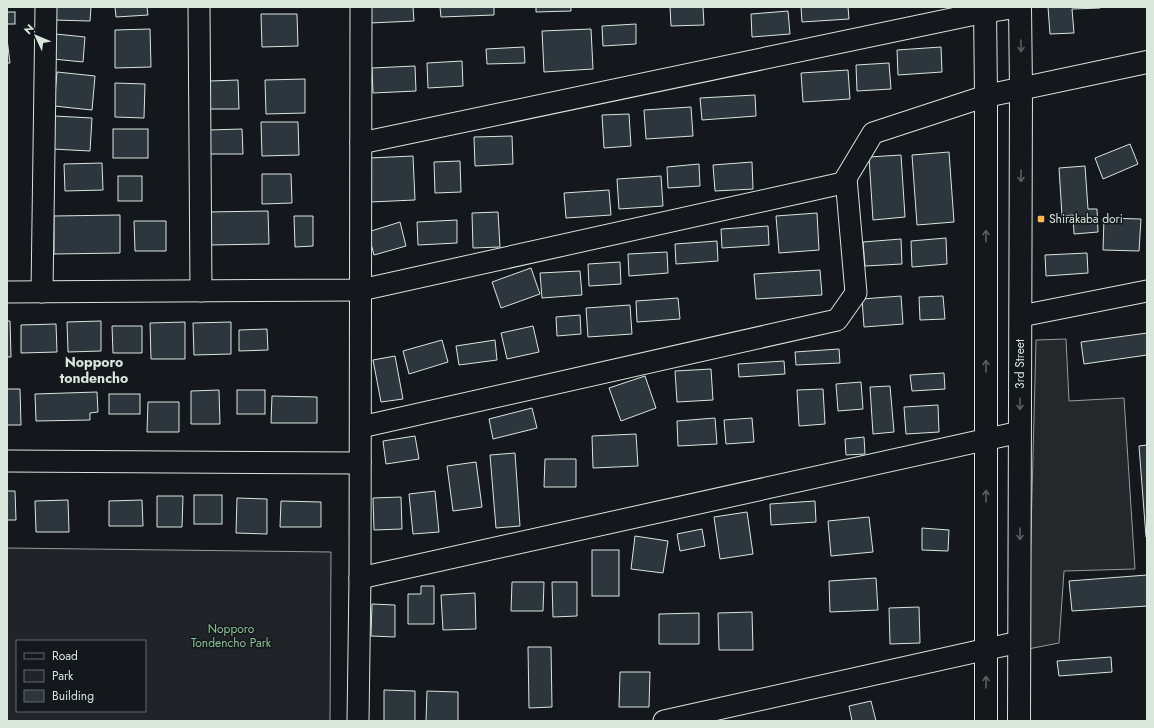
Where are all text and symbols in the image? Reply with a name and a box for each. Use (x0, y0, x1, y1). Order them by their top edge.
north arrow (16, 16, 56, 56)
text: N (20, 20, 38, 38)
one-way arrow (1017, 39, 1025, 52)
one-way arrow (1017, 169, 1025, 182)
place label: Shirakaba dori (1049, 210, 1123, 228)
marker: Shirakaba dori (1036, 214, 1046, 224)
one-way arrow (982, 230, 990, 243)
street label: 3rd Street (1011, 339, 1029, 389)
district label: Nopporo tondencho (60, 352, 128, 388)
one-way arrow (982, 360, 990, 373)
one-way arrow (1016, 397, 1024, 410)
one-way arrow (982, 490, 990, 503)
one-way arrow (1016, 527, 1024, 540)
park label: Nopporo Tondencho Park (191, 620, 272, 652)
legend (16, 640, 146, 712)
text: Road (52, 647, 78, 665)
text: Park (52, 667, 74, 685)
one-way arrow (982, 676, 990, 689)
text: Building (52, 687, 94, 705)

